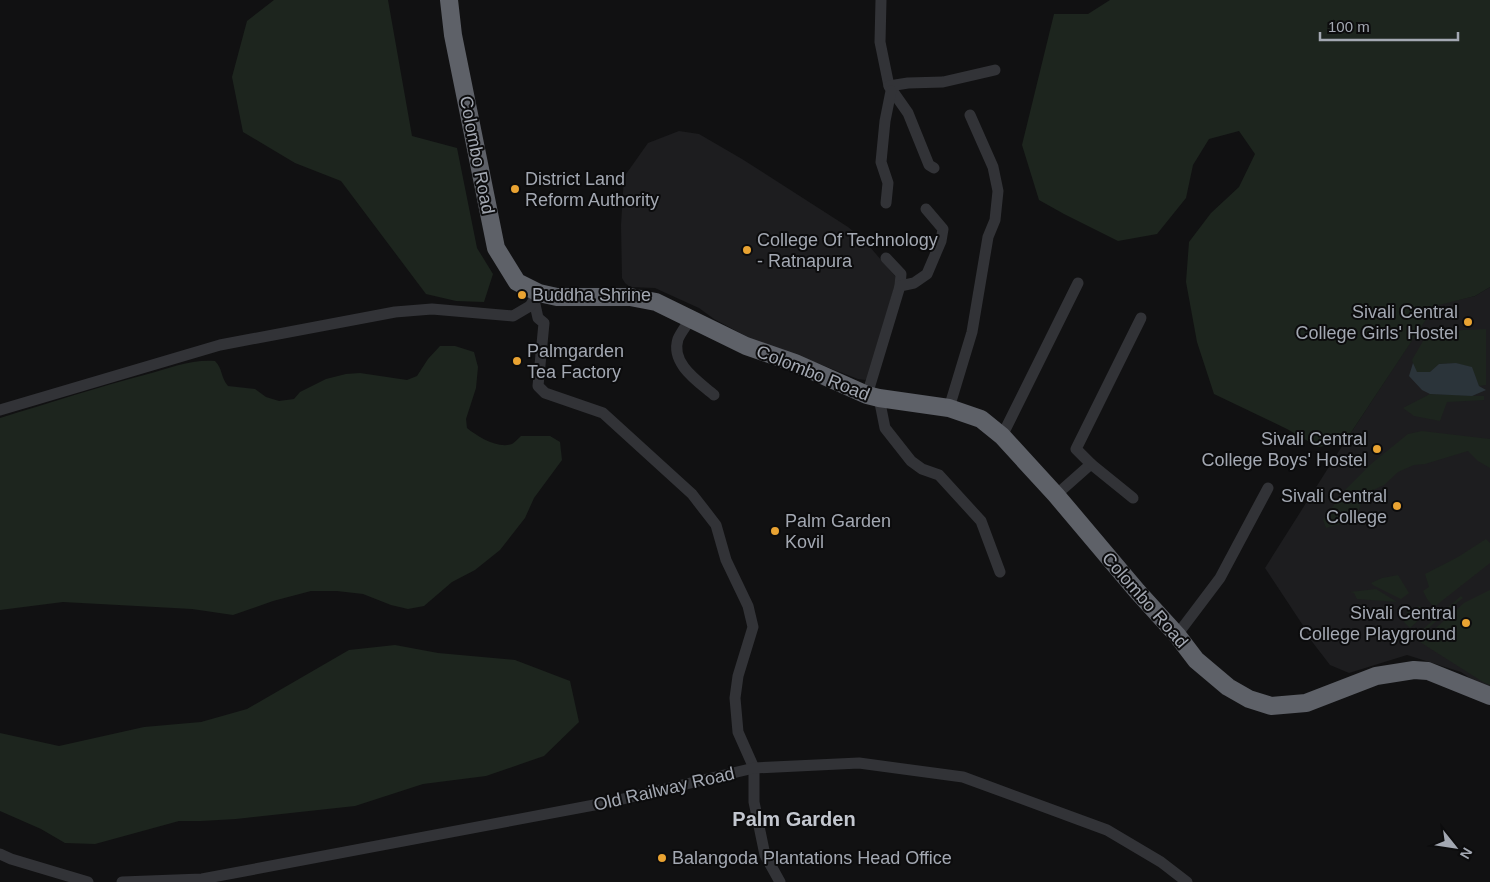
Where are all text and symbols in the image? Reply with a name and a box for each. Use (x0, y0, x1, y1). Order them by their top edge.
scale bar (1320, 10, 1458, 42)
text: 100 m (1328, 18, 1370, 35)
street label: Colombo Road (456, 94, 498, 216)
place label: District Land Reform Authority (525, 169, 659, 210)
marker: District Land Reform Authority (509, 183, 521, 195)
place label: College Of Technology - Ratnapura (757, 230, 938, 271)
marker: College Of Technology - Ratnapura (741, 244, 753, 256)
place label: Buddha Shrine (532, 285, 651, 305)
marker: Buddha Shrine (516, 289, 528, 301)
place label: Sivali Central College Girls' Hostel (1296, 302, 1458, 343)
marker: Sivali Central College Girls' Hostel (1462, 316, 1474, 328)
place label: Palmgarden Tea Factory (527, 341, 624, 382)
street label: Colombo Road (754, 341, 872, 405)
marker: Palmgarden Tea Factory (511, 355, 523, 367)
place label: Sivali Central College Boys' Hostel (1201, 429, 1367, 470)
marker: Sivali Central College Boys' Hostel (1371, 443, 1383, 455)
place label: Sivali Central College (1281, 486, 1387, 527)
marker: Sivali Central College (1391, 500, 1403, 512)
place label: Palm Garden Kovil (785, 511, 891, 552)
marker: Palm Garden Kovil (769, 525, 781, 537)
street label: Colombo Road (1098, 548, 1192, 652)
place label: Sivali Central College Playground (1299, 603, 1456, 644)
marker: Sivali Central College Playground (1460, 617, 1472, 629)
street label: Old Railway Road (592, 763, 736, 815)
district label: Palm Garden (732, 808, 856, 830)
north arrow (1430, 822, 1480, 872)
text: N (1457, 845, 1476, 862)
place label: Balangoda Plantations Head Office (672, 848, 952, 868)
marker: Balangoda Plantations Head Office (656, 852, 668, 864)

